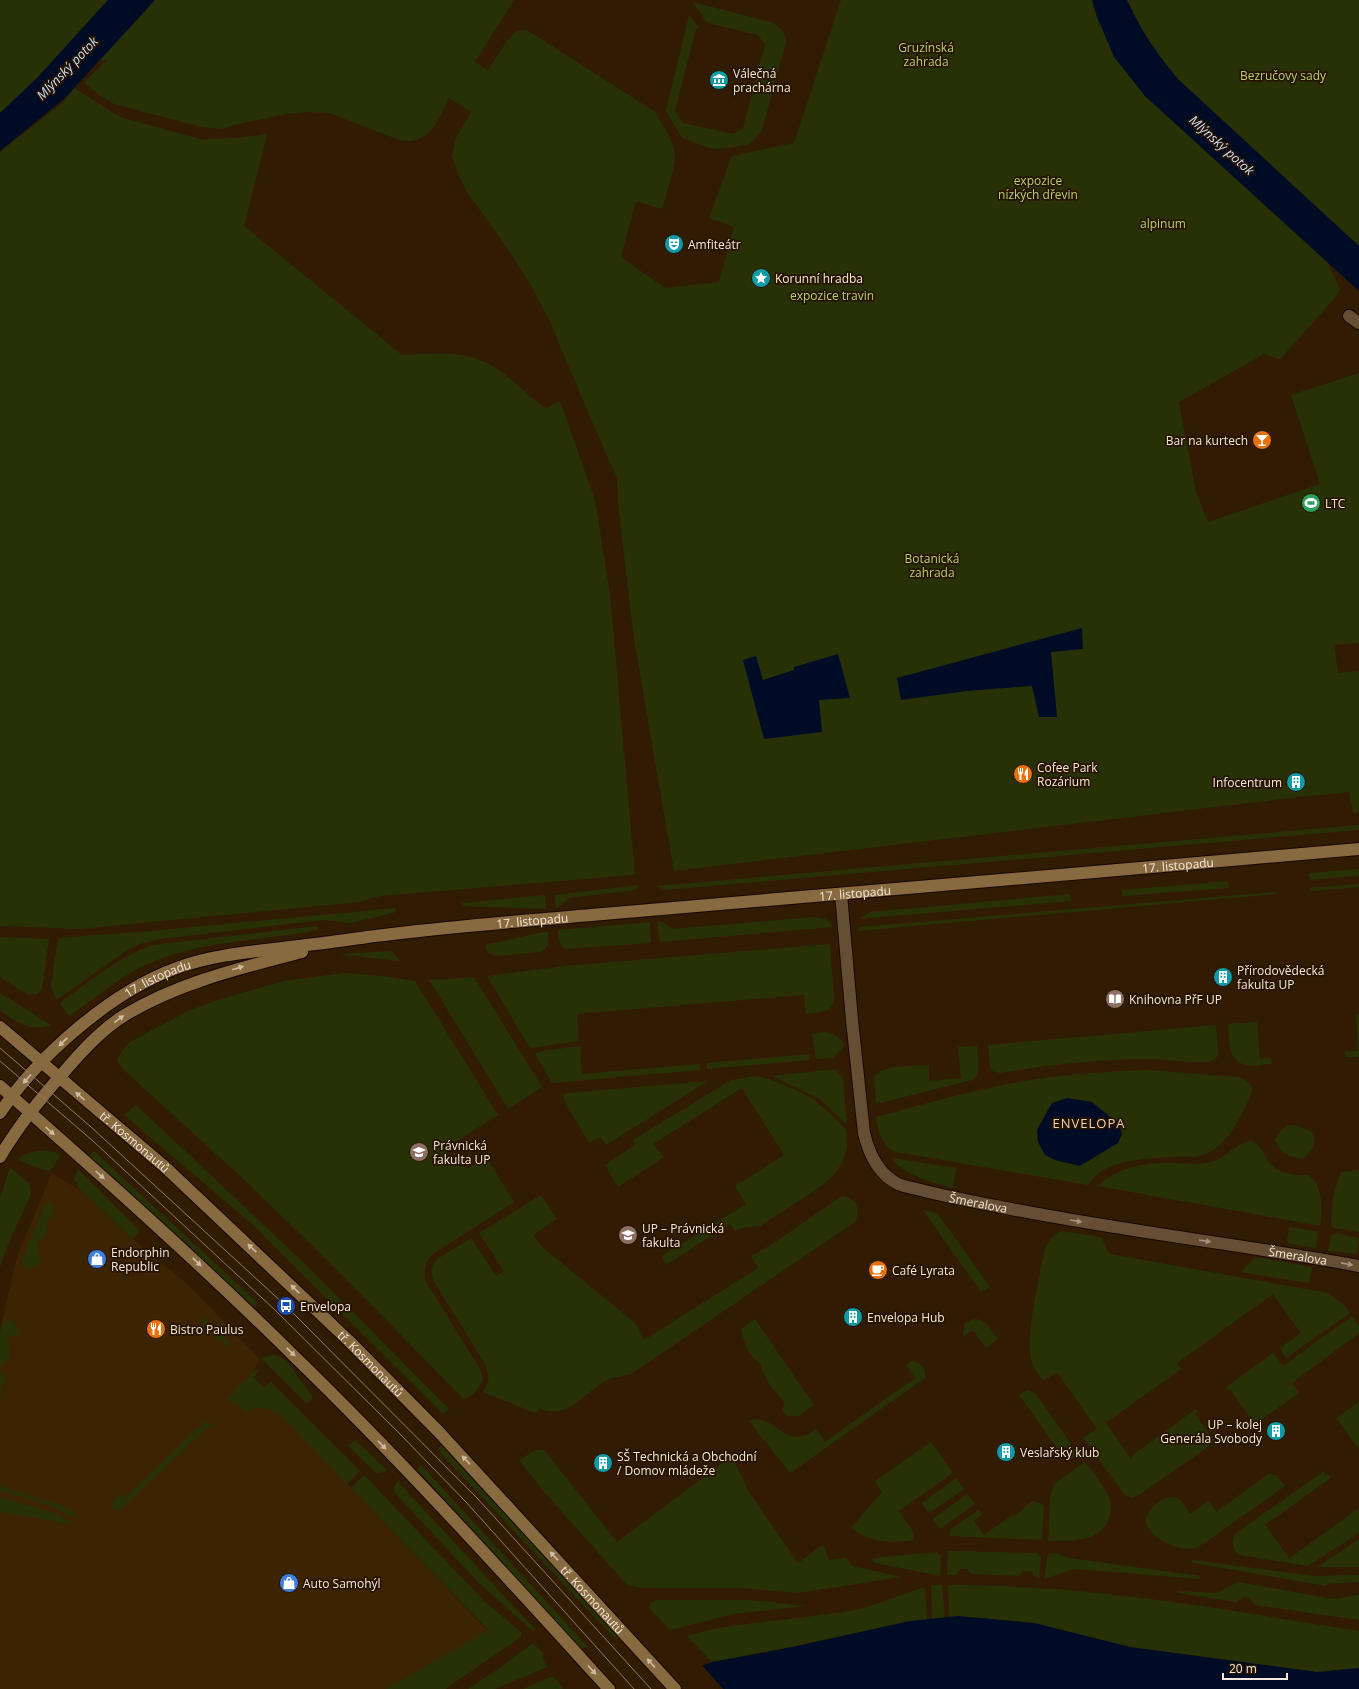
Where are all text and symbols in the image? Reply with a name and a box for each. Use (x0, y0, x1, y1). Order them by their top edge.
water label: Mlýnský potok (32, 32, 102, 104)
park label: Gruzínská zahrada (898, 39, 954, 70)
place label: Válečná prachárna (733, 65, 791, 96)
park label: Bezručovy sady (1240, 67, 1327, 84)
museum icon: Válečná prachárna (708, 69, 730, 91)
water label: Mlýnský potok (1186, 111, 1259, 179)
park label: expozice nízkých dřevin (998, 172, 1078, 203)
park label: alpinum (1140, 215, 1186, 232)
theatre icon: Amfiteátr (663, 233, 685, 255)
place label: Amfiteátr (688, 236, 741, 253)
place icon: Korunní hradba (750, 267, 772, 289)
place label: Korunní hradba (775, 270, 863, 287)
park label: expozice travin (790, 287, 874, 304)
bar icon: Bar na kurtech (1251, 429, 1273, 451)
place label: Bar na kurtech (1166, 432, 1248, 449)
sports icon: LTC (1300, 492, 1322, 514)
place label: LTC (1325, 495, 1346, 512)
park label: Botanická zahrada (904, 550, 960, 581)
place label: Cofee Park Rozárium (1037, 759, 1098, 790)
restaurant icon: Cofee Park Rozárium (1012, 763, 1034, 785)
building icon: Infocentrum (1285, 771, 1307, 793)
place label: Infocentrum (1213, 774, 1282, 791)
street label: 17. listopadu (1141, 853, 1214, 876)
street label: 17. listopadu (818, 881, 892, 904)
street label: 17. listopadu (496, 909, 569, 932)
street label: 17. listopadu (121, 955, 193, 1001)
place label: Přírodovědecká fakulta UP (1237, 962, 1324, 993)
one-way arrow (232, 965, 244, 971)
building icon: Přírodovědecká fakulta UP (1212, 966, 1234, 988)
library icon: Knihovna PřF UP (1104, 988, 1126, 1010)
place label: Knihovna PřF UP (1129, 991, 1222, 1008)
one-way arrow (114, 1015, 124, 1023)
one-way arrow (58, 1037, 68, 1047)
one-way arrow (22, 1074, 31, 1085)
one-way arrow (75, 1091, 86, 1100)
street label: tř. Kosmonautů (96, 1107, 174, 1176)
district label: ENVELOPA (1053, 1114, 1125, 1132)
one-way arrow (45, 1126, 56, 1135)
place label: Právnická fakulta UP (433, 1137, 490, 1168)
school or university icon: Právnická fakulta UP (408, 1141, 430, 1163)
one-way arrow (95, 1171, 106, 1180)
street label: Šmeralova (948, 1188, 1009, 1217)
one-way arrow (1070, 1218, 1082, 1224)
place label: UP – Právnická fakulta (642, 1220, 724, 1251)
school or university icon: UP – Právnická fakulta (617, 1224, 639, 1246)
one-way arrow (1199, 1238, 1211, 1244)
street label: Šmeralova (1268, 1242, 1328, 1269)
place label: Endorphin Republic (111, 1244, 170, 1275)
one-way arrow (247, 1244, 257, 1253)
shop icon: Endorphin Republic (86, 1248, 108, 1270)
one-way arrow (192, 1258, 202, 1267)
cafe icon: Café Lyrata (867, 1259, 889, 1281)
one-way arrow (1341, 1261, 1353, 1267)
place label: Café Lyrata (892, 1262, 955, 1279)
one-way arrow (290, 1284, 300, 1294)
bus stop icon: Envelopa (275, 1295, 297, 1317)
place label: Envelopa (300, 1298, 351, 1315)
building icon: Envelopa Hub (842, 1306, 864, 1328)
place label: Envelopa Hub (867, 1309, 945, 1326)
restaurant icon: Bistro Paulus (145, 1318, 167, 1340)
place label: Bistro Paulus (170, 1321, 244, 1338)
street label: tř. Kosmonautů (334, 1326, 408, 1400)
one-way arrow (286, 1347, 296, 1357)
place label: UP – kolej Generála Svobody (1160, 1416, 1263, 1447)
building icon: UP – kolej Generála Svobody (1265, 1420, 1287, 1442)
one-way arrow (377, 1440, 387, 1450)
building icon: Veslařský klub (995, 1441, 1017, 1463)
place label: Veslařský klub (1020, 1444, 1099, 1461)
place label: SŠ Technická a Obchodní / Domov mládeže (617, 1448, 757, 1479)
building icon: SŠ Technická a Obchodní / Domov mládeže (592, 1452, 614, 1474)
one-way arrow (461, 1455, 470, 1465)
one-way arrow (549, 1551, 558, 1561)
street label: tř. Kosmonautů (557, 1562, 629, 1637)
shop icon: Auto Samohýl (278, 1572, 300, 1594)
place label: Auto Samohýl (303, 1575, 381, 1592)
scale bar (1223, 1655, 1287, 1681)
one-way arrow (647, 1658, 656, 1667)
text: 20 m (1229, 1660, 1257, 1677)
one-way arrow (587, 1665, 596, 1676)

